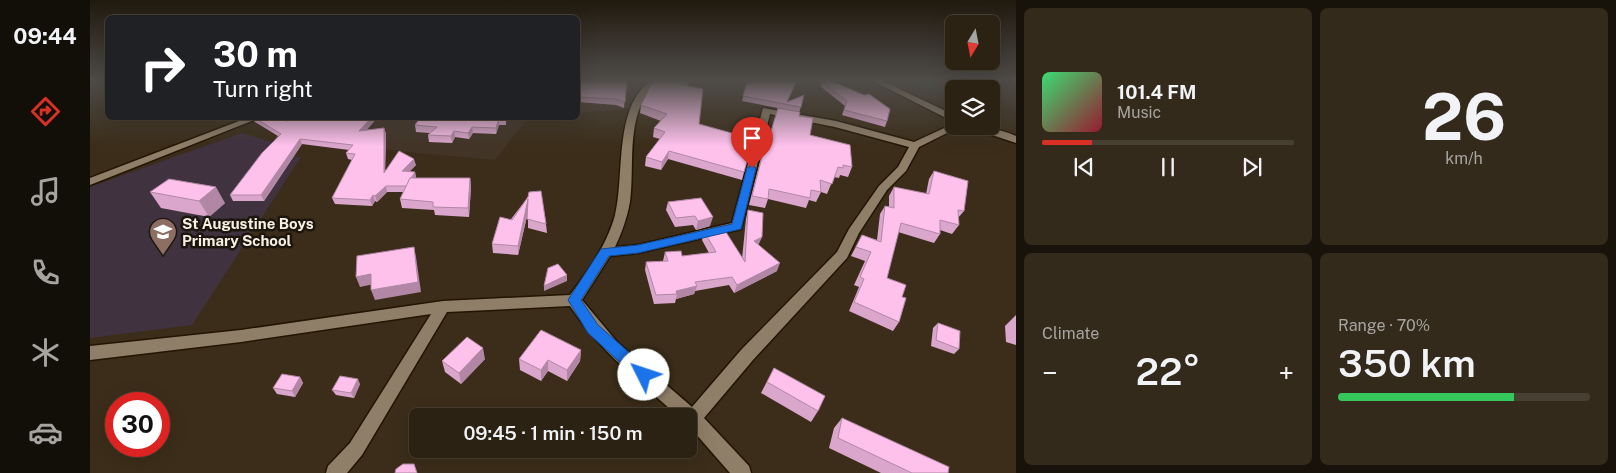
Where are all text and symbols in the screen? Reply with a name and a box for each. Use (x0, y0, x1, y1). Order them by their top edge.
north arrow (945, 15, 1000, 70)
map controls (945, 15, 1000, 135)
text: 09:44 (13, 23, 77, 49)
text: 30 m (213, 34, 298, 75)
icon: right (130, 35, 195, 100)
text: Turn right (213, 76, 313, 102)
text: 26 (1422, 78, 1506, 155)
button: layers (945, 80, 1000, 135)
text: 101.4 FM (1117, 81, 1196, 103)
icon: directions (28, 94, 63, 129)
text: Music (1117, 103, 1161, 122)
pin (731, 117, 773, 168)
icon: arrive (738, 124, 766, 152)
text: km/h (1445, 149, 1483, 168)
icon: previous (1070, 153, 1098, 181)
icon: pause (1154, 153, 1182, 181)
icon: next (1238, 153, 1266, 181)
icon: music (28, 174, 63, 209)
place label: St Augustine Boys Primary School (182, 215, 314, 249)
school or university icon: St Augustine Boys Primary School (148, 217, 178, 256)
icon: phone (28, 255, 63, 290)
text: Range · 70% (1338, 316, 1430, 335)
text: Climate (1042, 324, 1099, 343)
icon: climate (28, 335, 63, 370)
text: 350 km (1338, 341, 1476, 386)
position arrow (617, 348, 669, 400)
text: 22° (1136, 349, 1200, 394)
text: − (1042, 356, 1058, 389)
text: + (1278, 356, 1294, 389)
speed limit sign: 30 (105, 392, 170, 457)
icon: car (28, 415, 63, 450)
text: 09:45 · 1 min · 150 m (463, 422, 643, 444)

